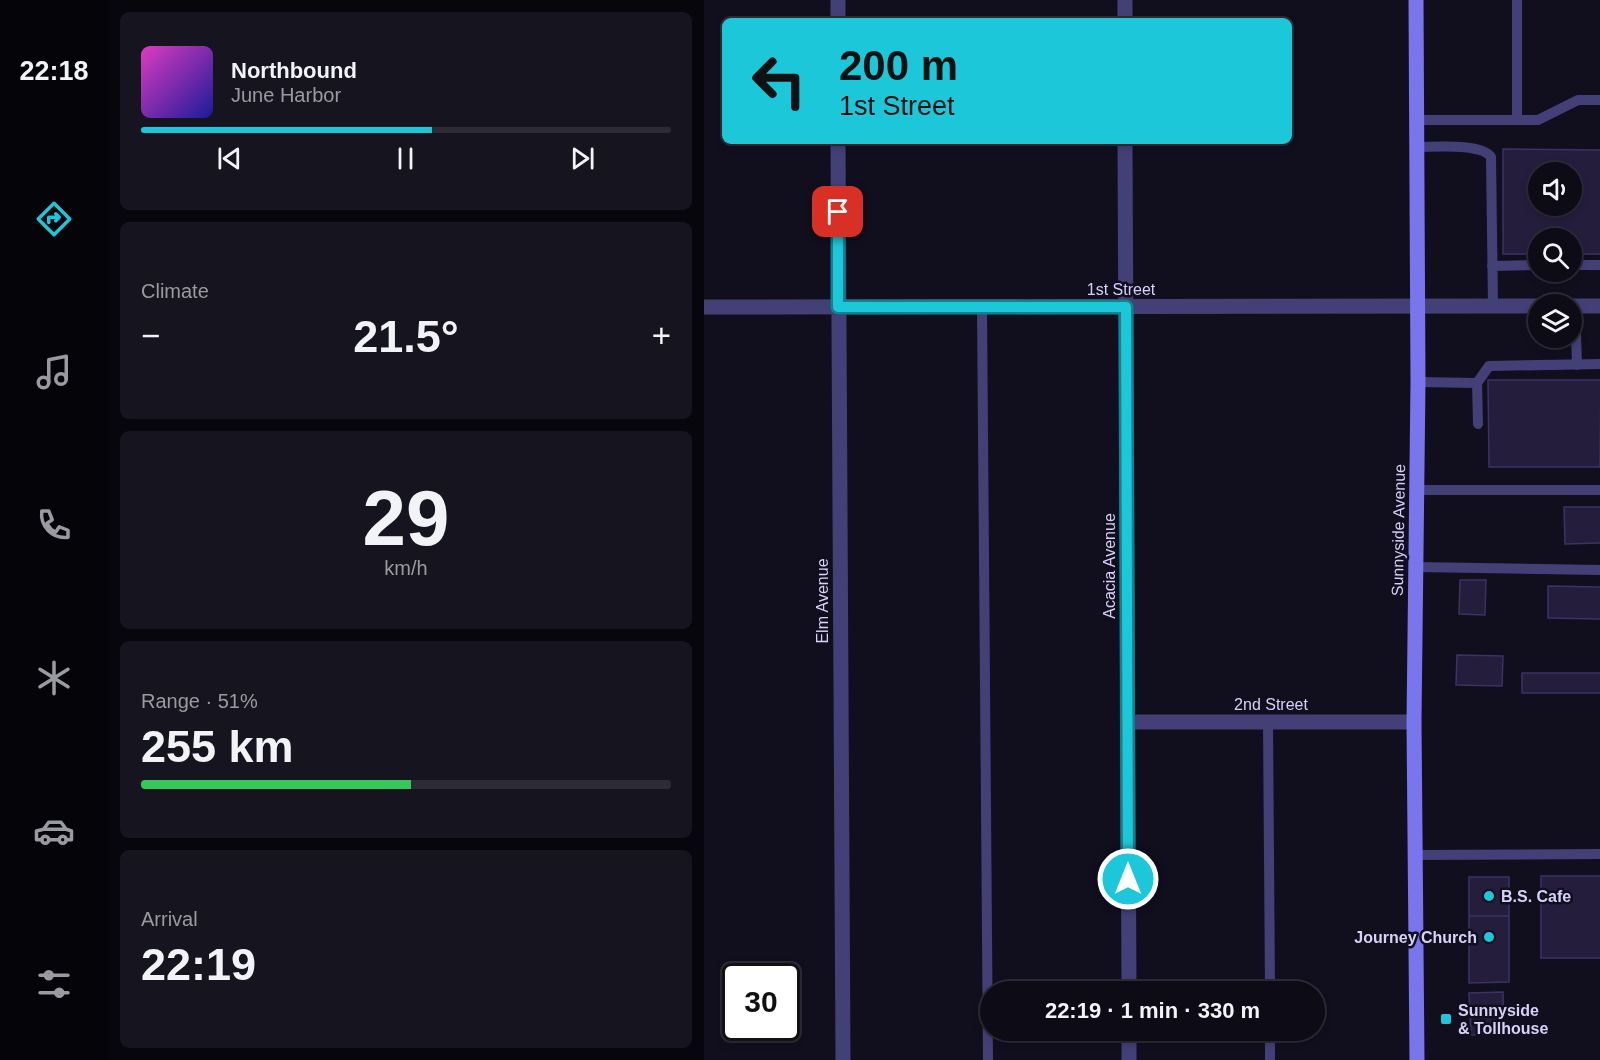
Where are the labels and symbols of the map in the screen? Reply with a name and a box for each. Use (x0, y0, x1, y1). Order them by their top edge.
pin (812, 186, 863, 237)
street label: 1st Street (1087, 281, 1156, 298)
street label: Sunnyside Avenue (1389, 464, 1408, 596)
street label: Acacia Avenue (1101, 513, 1118, 619)
street label: Elm Avenue (814, 558, 831, 644)
street label: 2nd Street (1234, 696, 1308, 713)
position arrow (1096, 847, 1160, 911)
place label: B.S. Cafe (1501, 888, 1571, 905)
marker: B.S. Cafe (1482, 889, 1496, 903)
place label: Journey Church (1354, 929, 1477, 946)
marker: Journey Church (1482, 930, 1496, 944)
speed limit sign: 30 (722, 963, 800, 1041)
place label: Sunnyside & Tollhouse (1458, 1002, 1548, 1037)
marker: Sunnyside & Tollhouse (1439, 1012, 1453, 1026)

